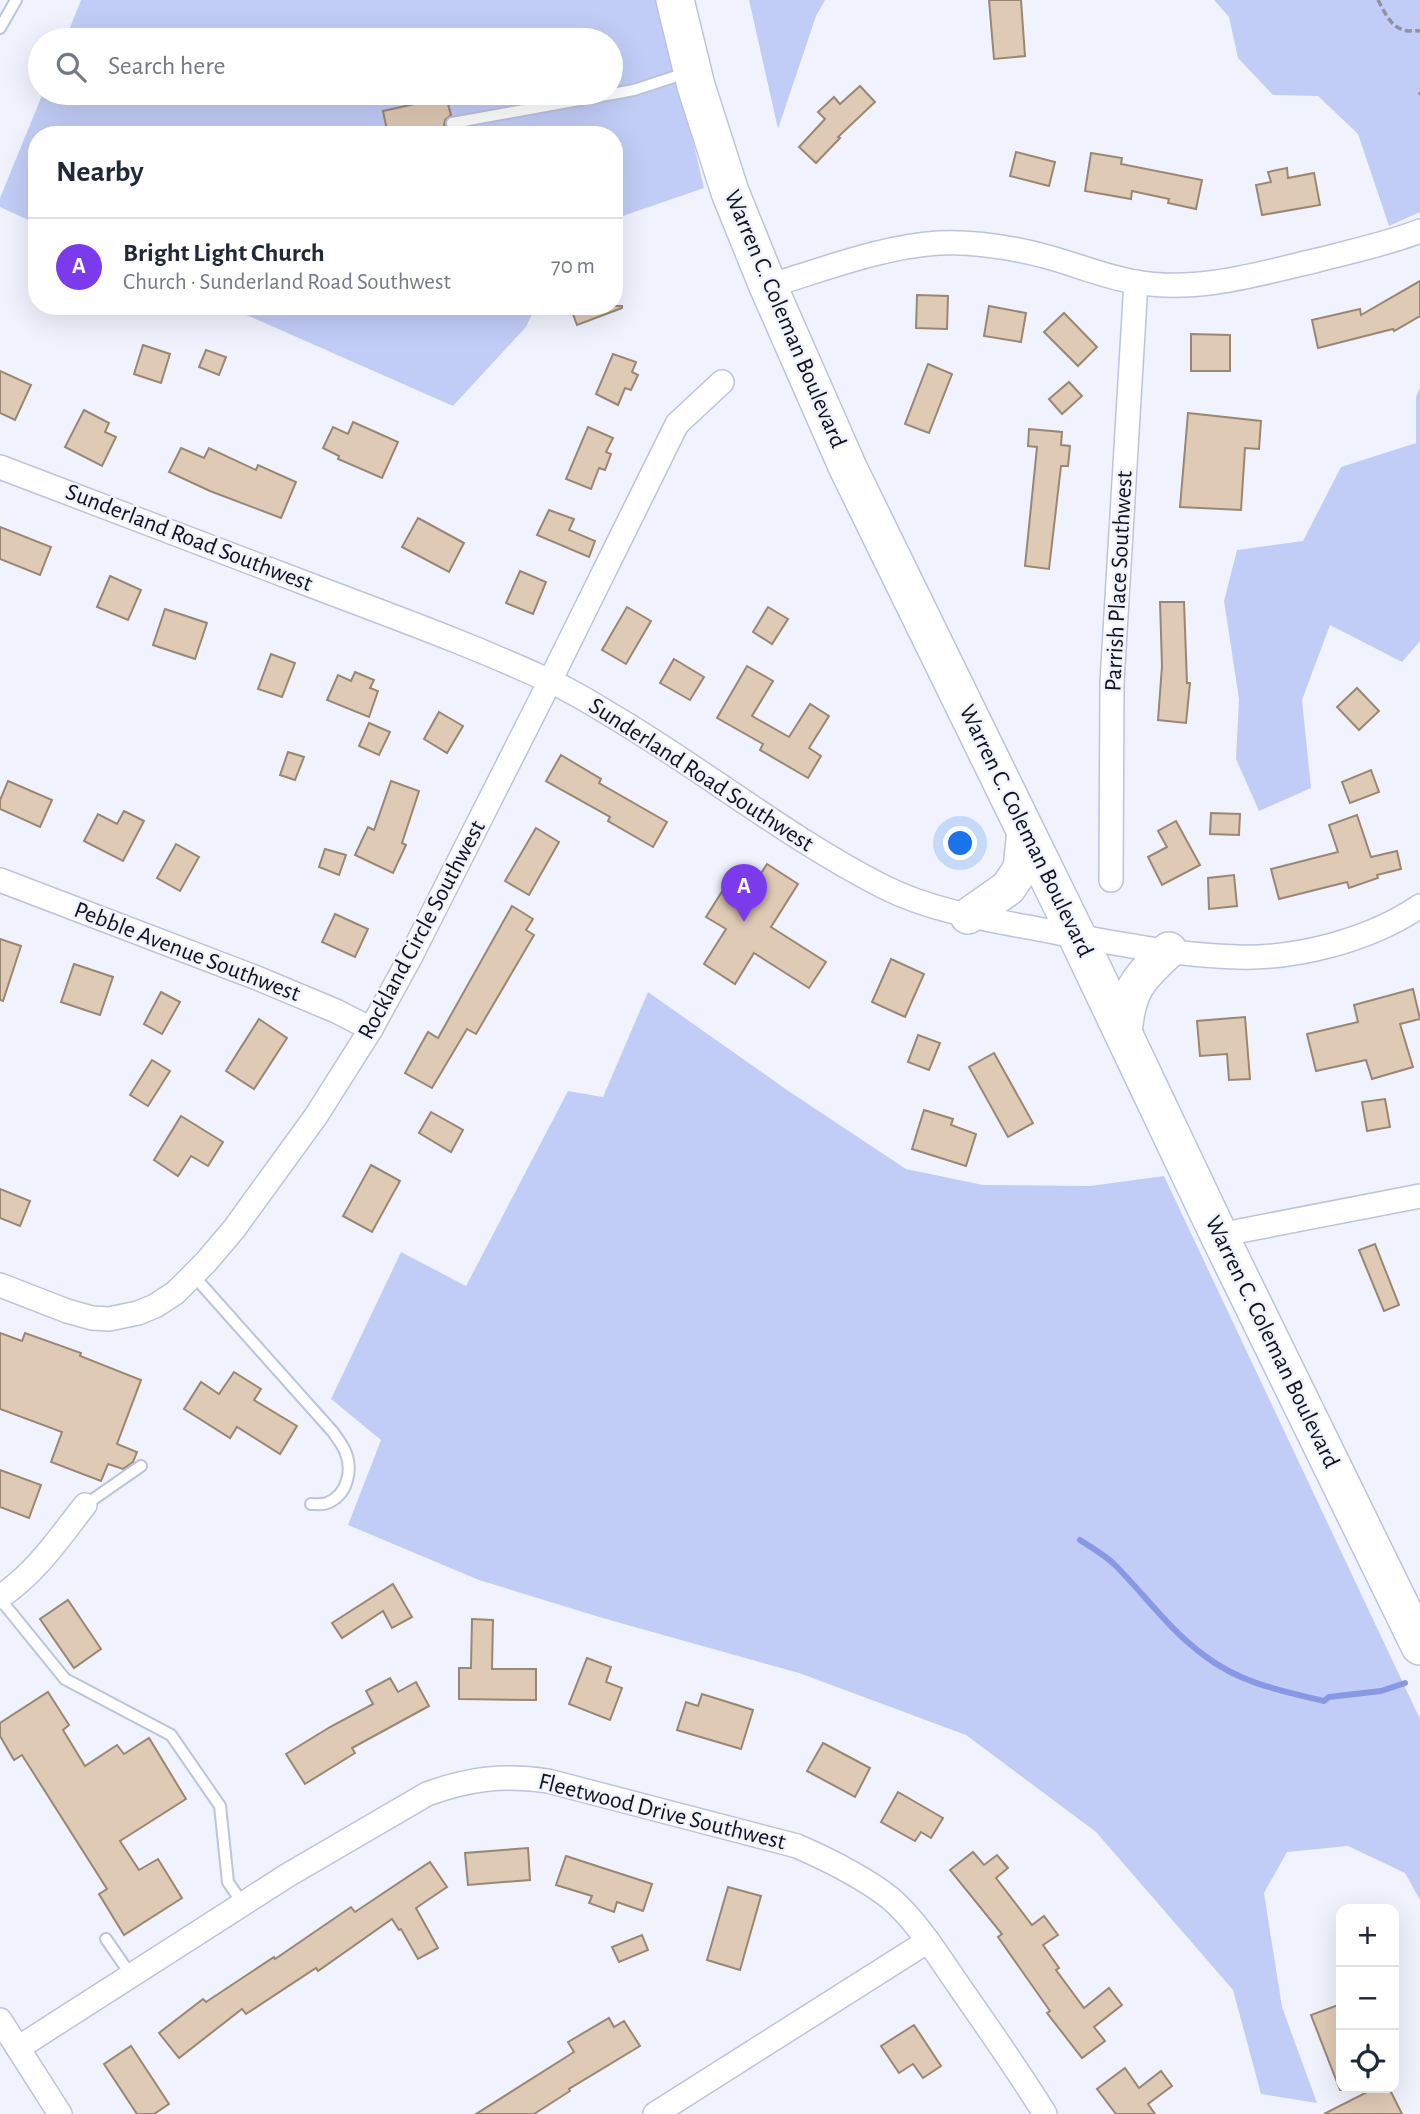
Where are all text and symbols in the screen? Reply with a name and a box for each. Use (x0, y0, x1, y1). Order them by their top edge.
search box (28, 28, 623, 105)
icon: search (52, 48, 90, 86)
text: Search here (108, 53, 226, 79)
text: Nearby (56, 157, 144, 187)
street label: Warren C. Coleman Boulevard (720, 187, 850, 451)
text: Bright Light Church (123, 240, 325, 266)
text: A (72, 255, 86, 278)
text: 70 m (551, 255, 595, 278)
text: Church · Sunderland Road Southwest (123, 271, 451, 294)
street label: Parrish Place Southwest (1101, 470, 1137, 692)
street label: Sunderland Road Southwest (62, 480, 316, 596)
street label: Sunderland Road Southwest (585, 694, 818, 857)
street label: Warren C. Coleman Boulevard (954, 701, 1098, 961)
street label: Rockland Circle Southwest (354, 816, 490, 1043)
your location (943, 826, 977, 860)
pin: A (721, 864, 767, 922)
street label: Pebble Avenue Southwest (71, 898, 304, 1006)
street label: Warren C. Coleman Boulevard (1200, 1212, 1344, 1472)
street label: Fleetwood Drive Southwest (536, 1770, 788, 1854)
map controls (1336, 1904, 1399, 2093)
button: + (1336, 1904, 1399, 1967)
button: − (1336, 1967, 1399, 2030)
button: locate (1336, 2030, 1399, 2093)

